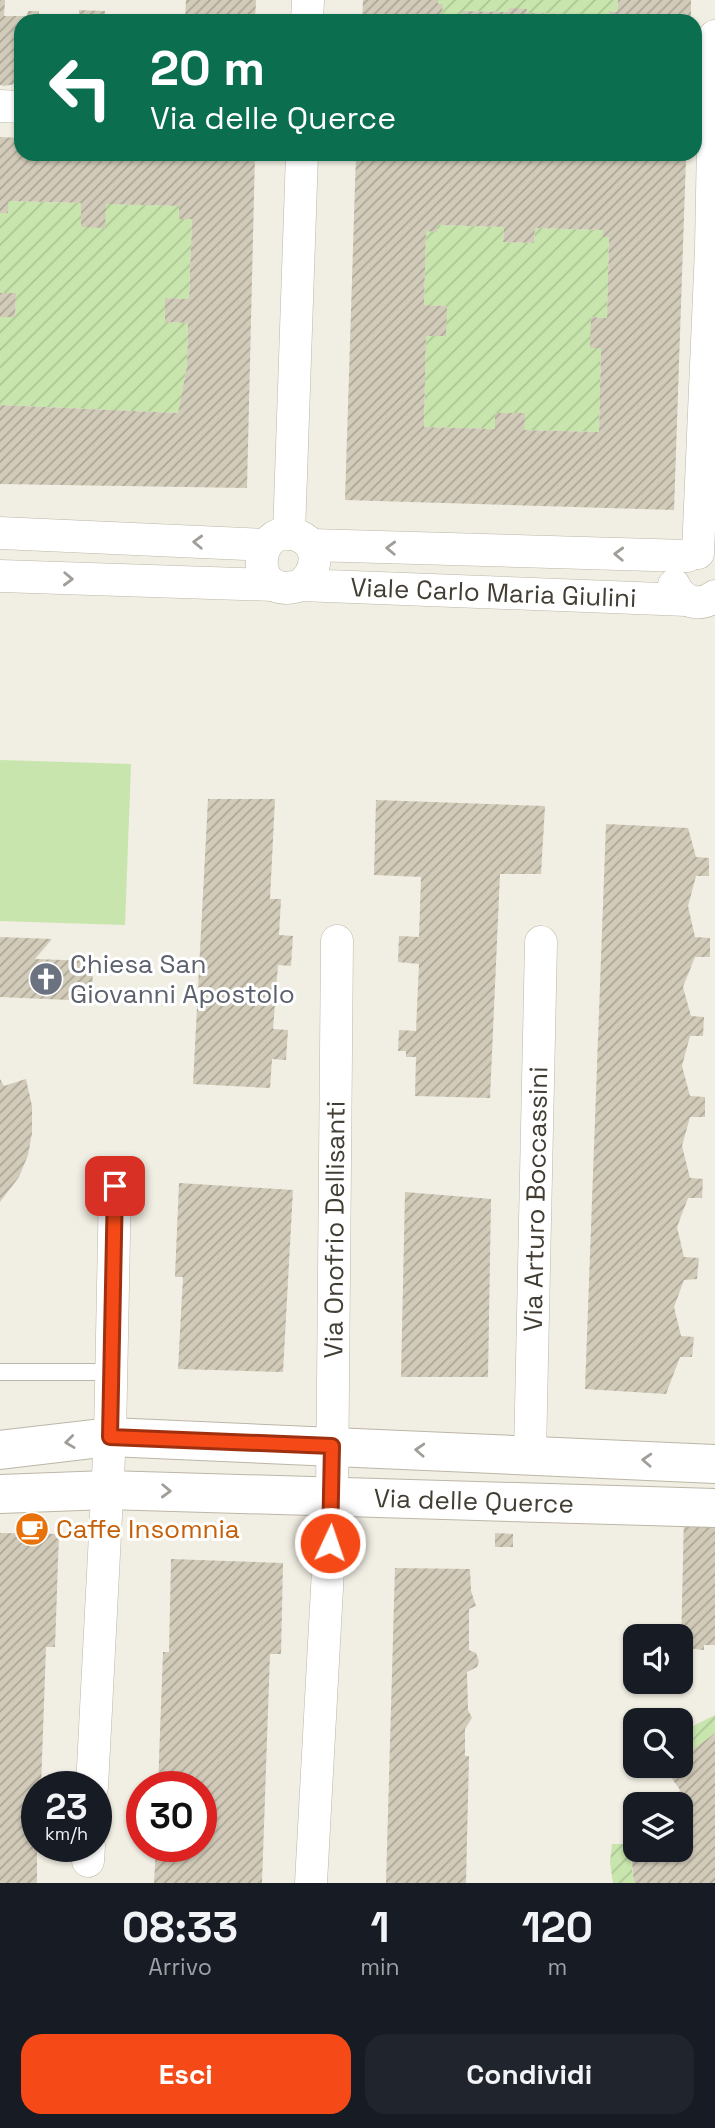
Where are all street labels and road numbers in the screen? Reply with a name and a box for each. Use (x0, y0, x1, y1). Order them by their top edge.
street label: Viale Carlo Maria Giulini (350, 570, 637, 615)
street label: Via Arturo Boccassini (516, 1066, 555, 1332)
street label: Via Onofrio Dellisanti (316, 1101, 353, 1359)
street label: Via delle Querce (373, 1481, 574, 1521)

